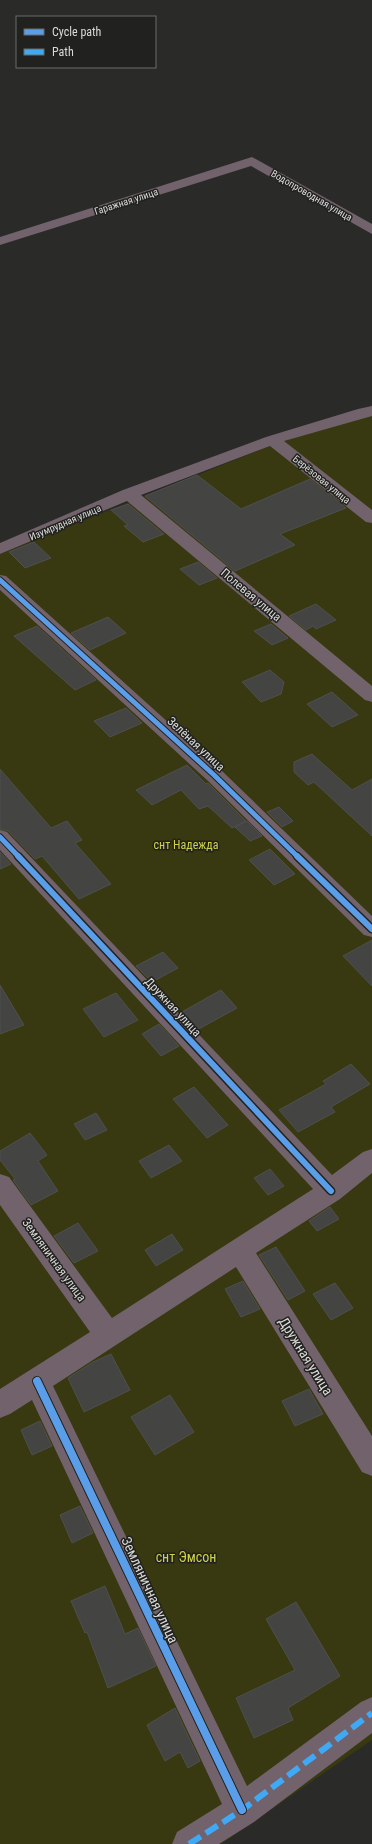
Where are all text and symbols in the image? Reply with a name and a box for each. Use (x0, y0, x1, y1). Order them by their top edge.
legend (16, 16, 156, 68)
text: Cycle path (52, 25, 102, 39)
text: Path (52, 45, 74, 59)
street label: Водопроводная улица (269, 168, 354, 223)
street label: Гаражная улица (93, 186, 160, 217)
street label: Берёзовая улица (291, 453, 353, 506)
street label: Изумрудная улица (28, 502, 103, 542)
street label: Полевая улица (218, 566, 284, 624)
street label: Зелёная улица (165, 714, 228, 774)
park label: снт Надежда (154, 838, 219, 852)
street label: Дружная улица (142, 974, 204, 1040)
street label: Земляничная улица (19, 1216, 89, 1304)
street label: Дружная улица (276, 1314, 336, 1398)
street label: Земляничная улица (118, 1534, 182, 1646)
park label: снт Эмсон (156, 1549, 216, 1565)

